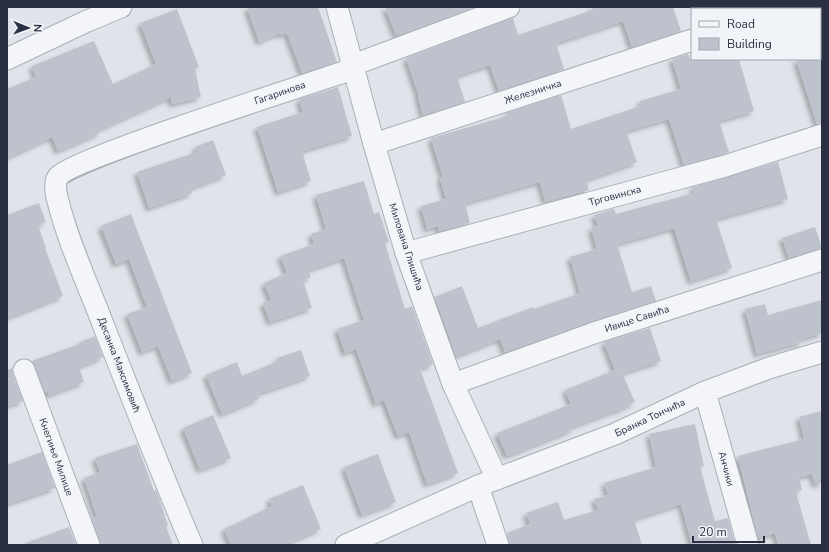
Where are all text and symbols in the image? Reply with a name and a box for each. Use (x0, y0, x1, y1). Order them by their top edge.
north arrow (8, 8, 48, 48)
legend (691, 8, 821, 60)
text: Road (727, 16, 755, 32)
text: N (30, 24, 45, 32)
text: Building (727, 36, 772, 52)
street label: Железничка (503, 76, 563, 108)
street label: Гагаринова (252, 78, 308, 108)
street label: Трговинска (587, 182, 643, 210)
street label: Милована Глишића (385, 202, 427, 292)
street label: Ивице Савића (603, 302, 671, 336)
street label: Десанка Максимовић (94, 315, 144, 415)
street label: Бранка Тончића (612, 396, 688, 440)
street label: Кнегиње Милице (35, 416, 77, 498)
street label: Анчики (715, 450, 737, 488)
scale bar (693, 518, 764, 544)
text: 20 m (699, 524, 727, 540)

